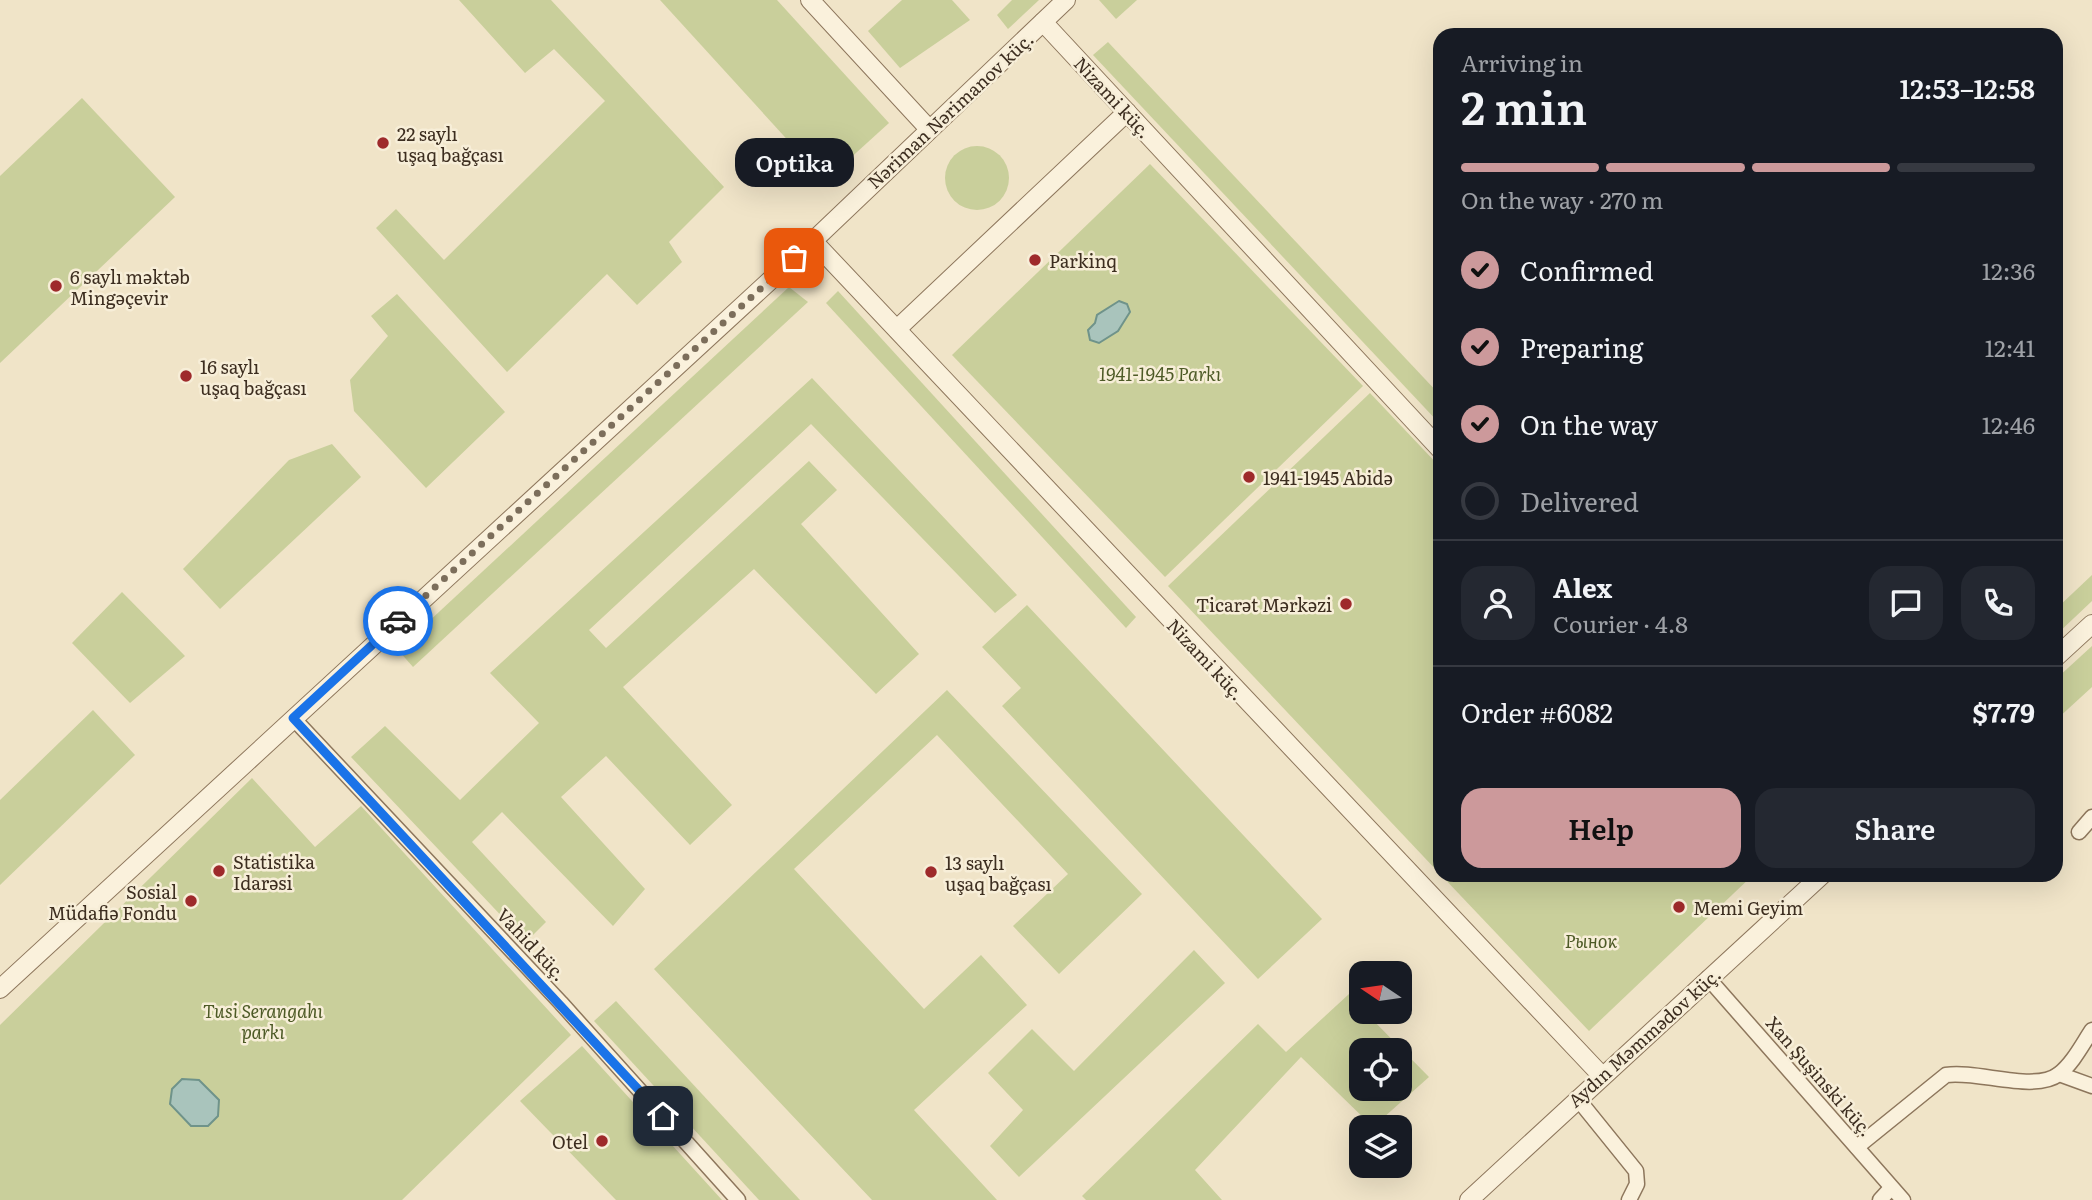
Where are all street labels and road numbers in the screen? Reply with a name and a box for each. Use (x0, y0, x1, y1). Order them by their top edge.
street label: Nəriman Nərimanov küç. (861, 25, 1039, 195)
street label: Nizami küç. (1068, 50, 1158, 144)
street label: Nizami küç. (1161, 612, 1251, 706)
street label: Vahid küç. (491, 901, 573, 987)
street label: Aydın Məmmədov küç. (1561, 961, 1727, 1113)
street label: Xan Şuşinski küç. (1760, 1010, 1880, 1142)

